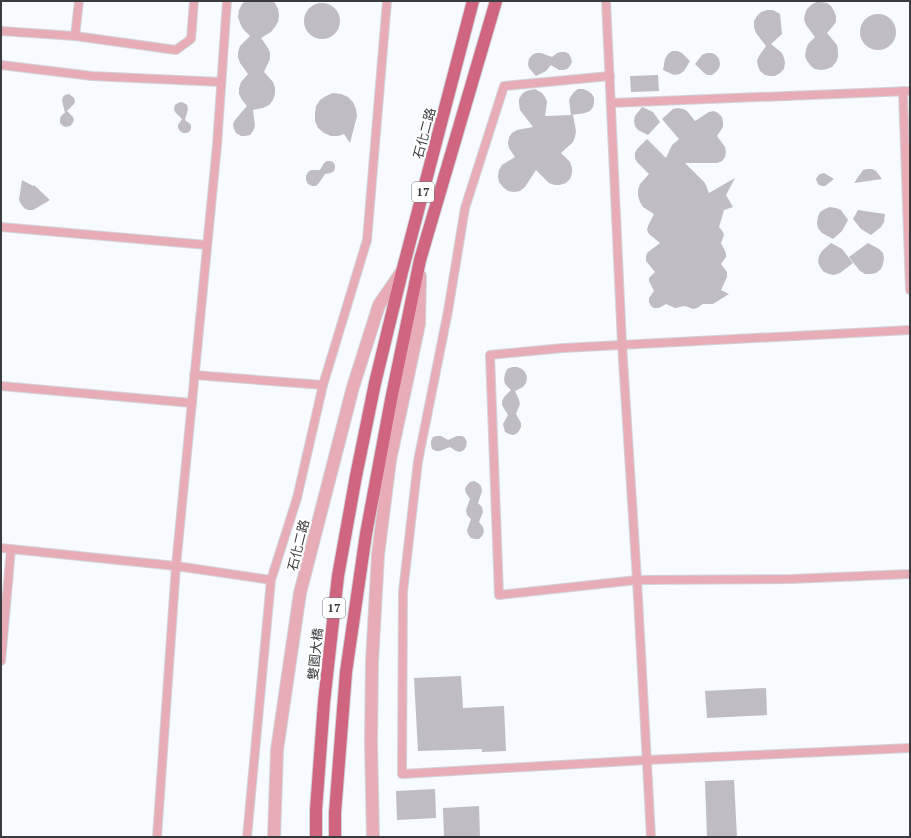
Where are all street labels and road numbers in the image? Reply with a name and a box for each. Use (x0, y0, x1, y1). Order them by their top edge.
street label: 石化二路 (409, 106, 439, 160)
road number: 17 (412, 182, 434, 202)
street label: 石化二路 (283, 518, 313, 572)
road number: 17 (323, 598, 345, 618)
street label: 雙園大橋 (303, 627, 327, 681)

